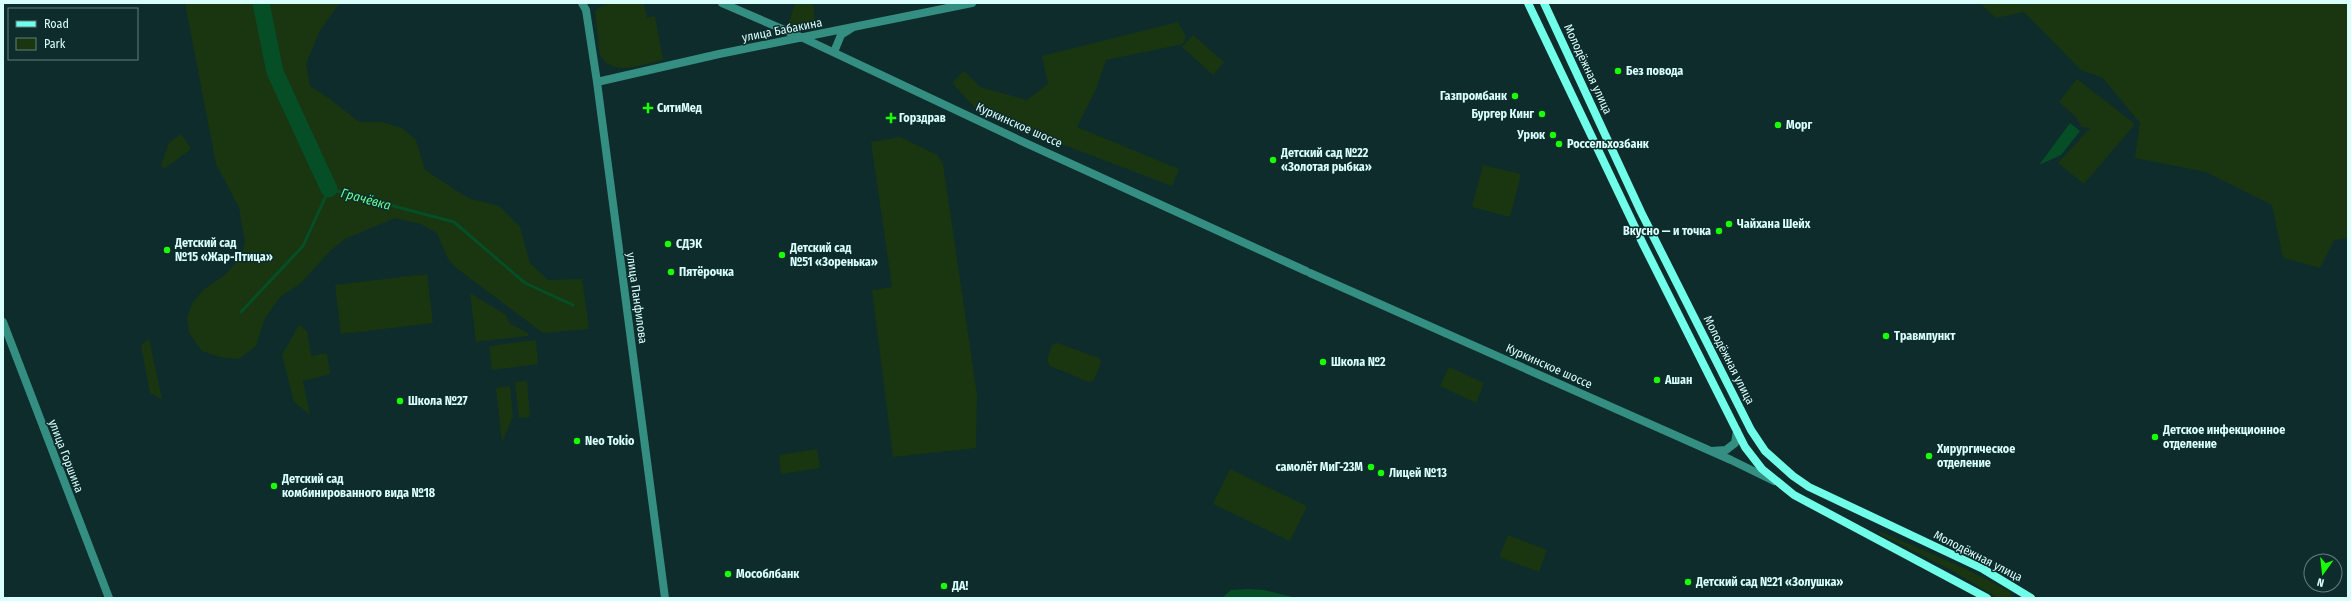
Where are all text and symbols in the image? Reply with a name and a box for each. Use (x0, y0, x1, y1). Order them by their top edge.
legend (8, 8, 138, 60)
street label: улица Бабакина (741, 15, 823, 45)
text: Road (44, 17, 69, 31)
street label: Молодёжная улица (1561, 22, 1615, 116)
text: Park (44, 37, 66, 51)
place label: Без повода (1626, 64, 1683, 78)
marker: Без повода (1613, 66, 1623, 76)
place label: Газпромбанк (1440, 89, 1508, 103)
marker: Газпромбанк (1510, 91, 1520, 101)
street label: Куркинское шоссе (974, 100, 1064, 150)
place label: СитиМед (657, 101, 702, 115)
marker: СитиМед (642, 102, 654, 114)
place label: Бургер Кинг (1471, 107, 1534, 121)
marker: Бургер Кинг (1537, 109, 1547, 119)
place label: Горздрав (899, 111, 946, 125)
marker: Горздрав (886, 113, 896, 123)
place label: Морг (1786, 118, 1813, 132)
marker: Морг (1773, 120, 1783, 130)
place label: Урюк (1516, 128, 1546, 142)
marker: Урюк (1548, 130, 1558, 140)
place label: Россельхозбанк (1567, 137, 1650, 151)
marker: Россельхозбанк (1554, 139, 1564, 149)
place label: Детский сад №22 «Золотая рыбка» (1280, 146, 1372, 174)
marker: Детский сад №22 «Золотая рыбка» (1268, 155, 1278, 165)
water label: Грачёвка (339, 185, 393, 213)
place label: Чайхана Шейх (1737, 217, 1811, 231)
marker: Чайхана Шейх (1724, 219, 1734, 229)
place label: Вкусно — и точка (1623, 224, 1711, 238)
marker: Вкусно — и точка (1714, 226, 1724, 236)
place label: Детский сад №15 «Жар-Птица» (174, 236, 273, 264)
place label: СДЭК (676, 237, 702, 251)
marker: СДЭК (663, 239, 673, 249)
place label: Детский сад №51 «Зоренька» (789, 241, 878, 269)
marker: Детский сад №15 «Жар-Птица» (162, 245, 172, 255)
marker: Детский сад №51 «Зоренька» (777, 250, 787, 260)
street label: улица Панфилова (624, 252, 650, 345)
place label: Пятёрочка (679, 265, 734, 279)
marker: Пятёрочка (666, 267, 676, 277)
street label: Молодёжная улица (1701, 313, 1757, 407)
place label: Травмпункт (1894, 329, 1956, 343)
marker: Травмпункт (1881, 331, 1891, 341)
street label: Куркинское шоссе (1504, 341, 1594, 391)
place label: Школа №2 (1331, 355, 1386, 369)
marker: Школа №2 (1318, 357, 1328, 367)
place label: Ашан (1664, 373, 1692, 387)
marker: Ашан (1652, 375, 1662, 385)
place label: Школа №27 (408, 394, 468, 408)
marker: Школа №27 (395, 396, 405, 406)
street label: улица Горшина (46, 417, 86, 495)
place label: Детское инфекционное отделение (2162, 423, 2285, 451)
marker: Детское инфекционное отделение (2150, 432, 2160, 442)
place label: Neo Tokio (585, 434, 635, 448)
marker: Neo Tokio (572, 436, 582, 446)
place label: Хирургическое отделение (1936, 442, 2015, 470)
marker: Хирургическое отделение (1924, 451, 1934, 461)
place label: самолёт МиГ-23М (1275, 460, 1363, 474)
marker: самолёт МиГ-23М (1366, 462, 1376, 472)
place label: Лицей №13 (1389, 466, 1447, 480)
marker: Лицей №13 (1376, 468, 1386, 478)
place label: Детский сад комбинированного вида №18 (281, 472, 436, 500)
marker: Детский сад комбинированного вида №18 (269, 481, 279, 491)
street label: Молодёжная улица (1931, 528, 2025, 584)
north arrow (2303, 553, 2343, 593)
place label: Мособлбанк (736, 567, 800, 581)
marker: Мособлбанк (723, 569, 733, 579)
place label: Детский сад №21 «Золушка» (1695, 575, 1843, 589)
text: N (2316, 575, 2325, 589)
marker: Детский сад №21 «Золушка» (1683, 577, 1693, 587)
place label: ДА! (951, 579, 969, 593)
marker: ДА! (939, 581, 949, 591)

